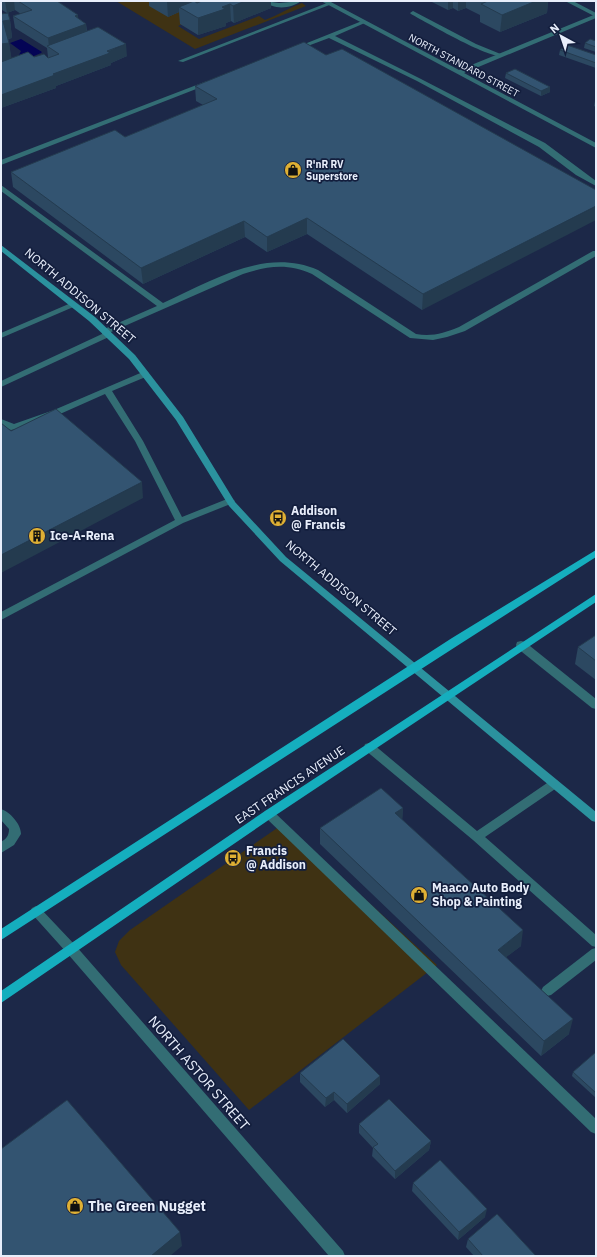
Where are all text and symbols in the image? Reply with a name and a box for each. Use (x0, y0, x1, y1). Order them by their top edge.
north arrow (541, 16, 581, 56)
text: N (547, 20, 562, 36)
street label: NORTH STANDARD STREET (406, 31, 522, 100)
place label: R'nR RV Superstore (306, 158, 358, 183)
shop icon: R'nR RV Superstore (283, 160, 303, 180)
street label: NORTH ADDISON STREET (22, 245, 139, 346)
place label: Addison @ Francis (291, 503, 346, 532)
bus stop icon: Addison @ Francis (268, 508, 288, 528)
building icon: Ice-A-Rena (27, 526, 47, 546)
place label: Ice-A-Rena (50, 528, 114, 543)
street label: NORTH ADDISON STREET (283, 537, 400, 638)
street label: EAST FRANCIS AVENUE (232, 742, 347, 827)
place label: Francis @ Addison (246, 843, 306, 872)
bus stop icon: Francis @ Addison (223, 848, 243, 868)
place label: Maaco Auto Body Shop & Painting (432, 880, 530, 909)
shop icon: Maaco Auto Body Shop & Painting (409, 885, 429, 905)
street label: NORTH ASTOR STREET (144, 1012, 254, 1134)
shop icon: The Green Nugget (65, 1196, 85, 1216)
place label: The Green Nugget (88, 1197, 206, 1215)

